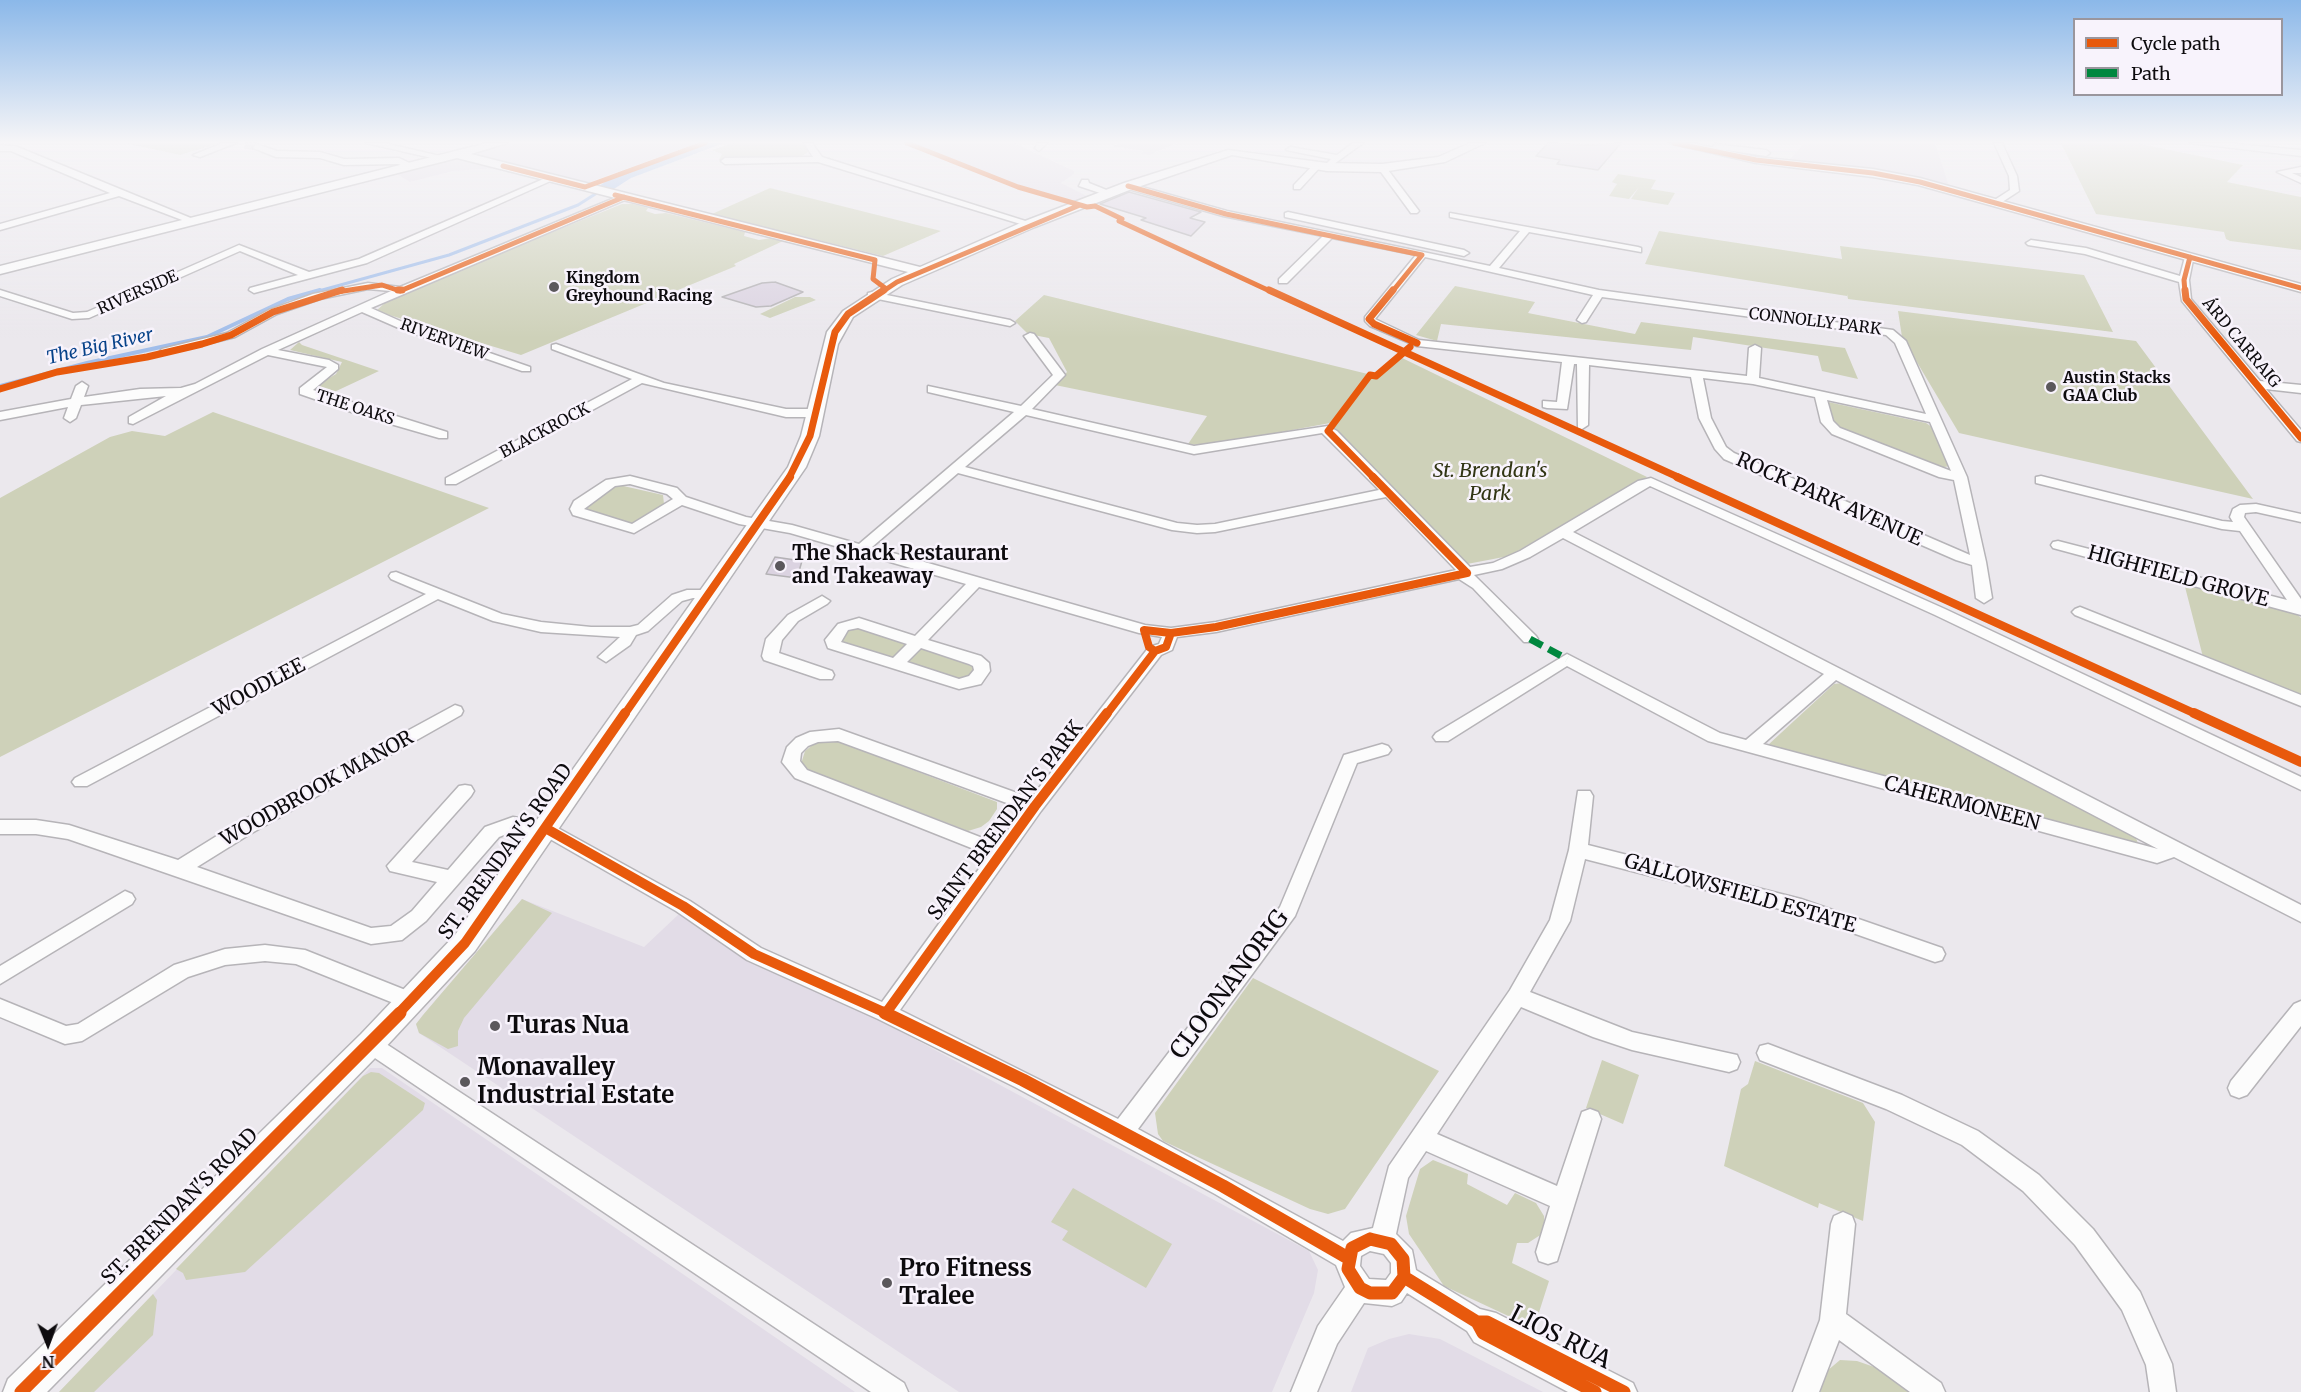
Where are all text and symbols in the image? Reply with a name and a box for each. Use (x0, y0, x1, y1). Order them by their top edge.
legend (2073, 18, 2283, 96)
text: Cycle path (2131, 32, 2220, 55)
text: Path (2131, 62, 2171, 85)
street label: RIVERSIDE (95, 267, 181, 319)
place label: Kingdom Greyhound Racing (566, 268, 712, 306)
marker: Kingdom Greyhound Racing (547, 280, 561, 294)
street label: ÁRD CARRAIG (2198, 294, 2284, 392)
street label: CONNOLLY PARK (1748, 304, 1882, 340)
street label: RIVERVIEW (397, 315, 491, 365)
water label: The Big River (45, 324, 155, 370)
place label: Austin Stacks GAA Club (2063, 368, 2171, 406)
marker: Austin Stacks GAA Club (2044, 380, 2058, 394)
street label: THE OAKS (313, 386, 397, 430)
street label: BLACKROCK (497, 399, 593, 463)
street label: ROCK PARK AVENUE (1732, 448, 1926, 552)
park label: St. Brendan's Park (1433, 459, 1547, 506)
street label: HIGHFIELD GROVE (2085, 541, 2271, 613)
place label: The Shack Restaurant and Takeaway (792, 542, 1008, 589)
marker: The Shack Restaurant and Takeaway (773, 559, 787, 573)
street label: WOODLEE (209, 654, 309, 722)
street label: SAINT BRENDAN'S PARK (923, 717, 1089, 925)
street label: WOODBROOK MANOR (216, 726, 418, 852)
street label: ST. BRENDAN'S ROAD (434, 759, 578, 945)
street label: CAHERMONEEN (1881, 772, 2043, 836)
street label: GALLOWSFIELD ESTATE (1621, 849, 1859, 939)
street label: CLOONANORIG (1165, 905, 1295, 1065)
place label: Turas Nua (507, 1012, 629, 1040)
marker: Turas Nua (488, 1019, 502, 1033)
place label: Monavalley Industrial Estate (477, 1054, 674, 1110)
marker: Monavalley Industrial Estate (458, 1075, 472, 1089)
street label: ST. BRENDAN'S ROAD (97, 1124, 263, 1290)
place label: Pro Fitness Tralee (899, 1255, 1032, 1311)
marker: Pro Fitness Tralee (880, 1276, 894, 1290)
street label: LIOS RUA (1505, 1300, 1615, 1376)
north arrow (18, 1314, 78, 1374)
text: N (42, 1352, 55, 1372)

